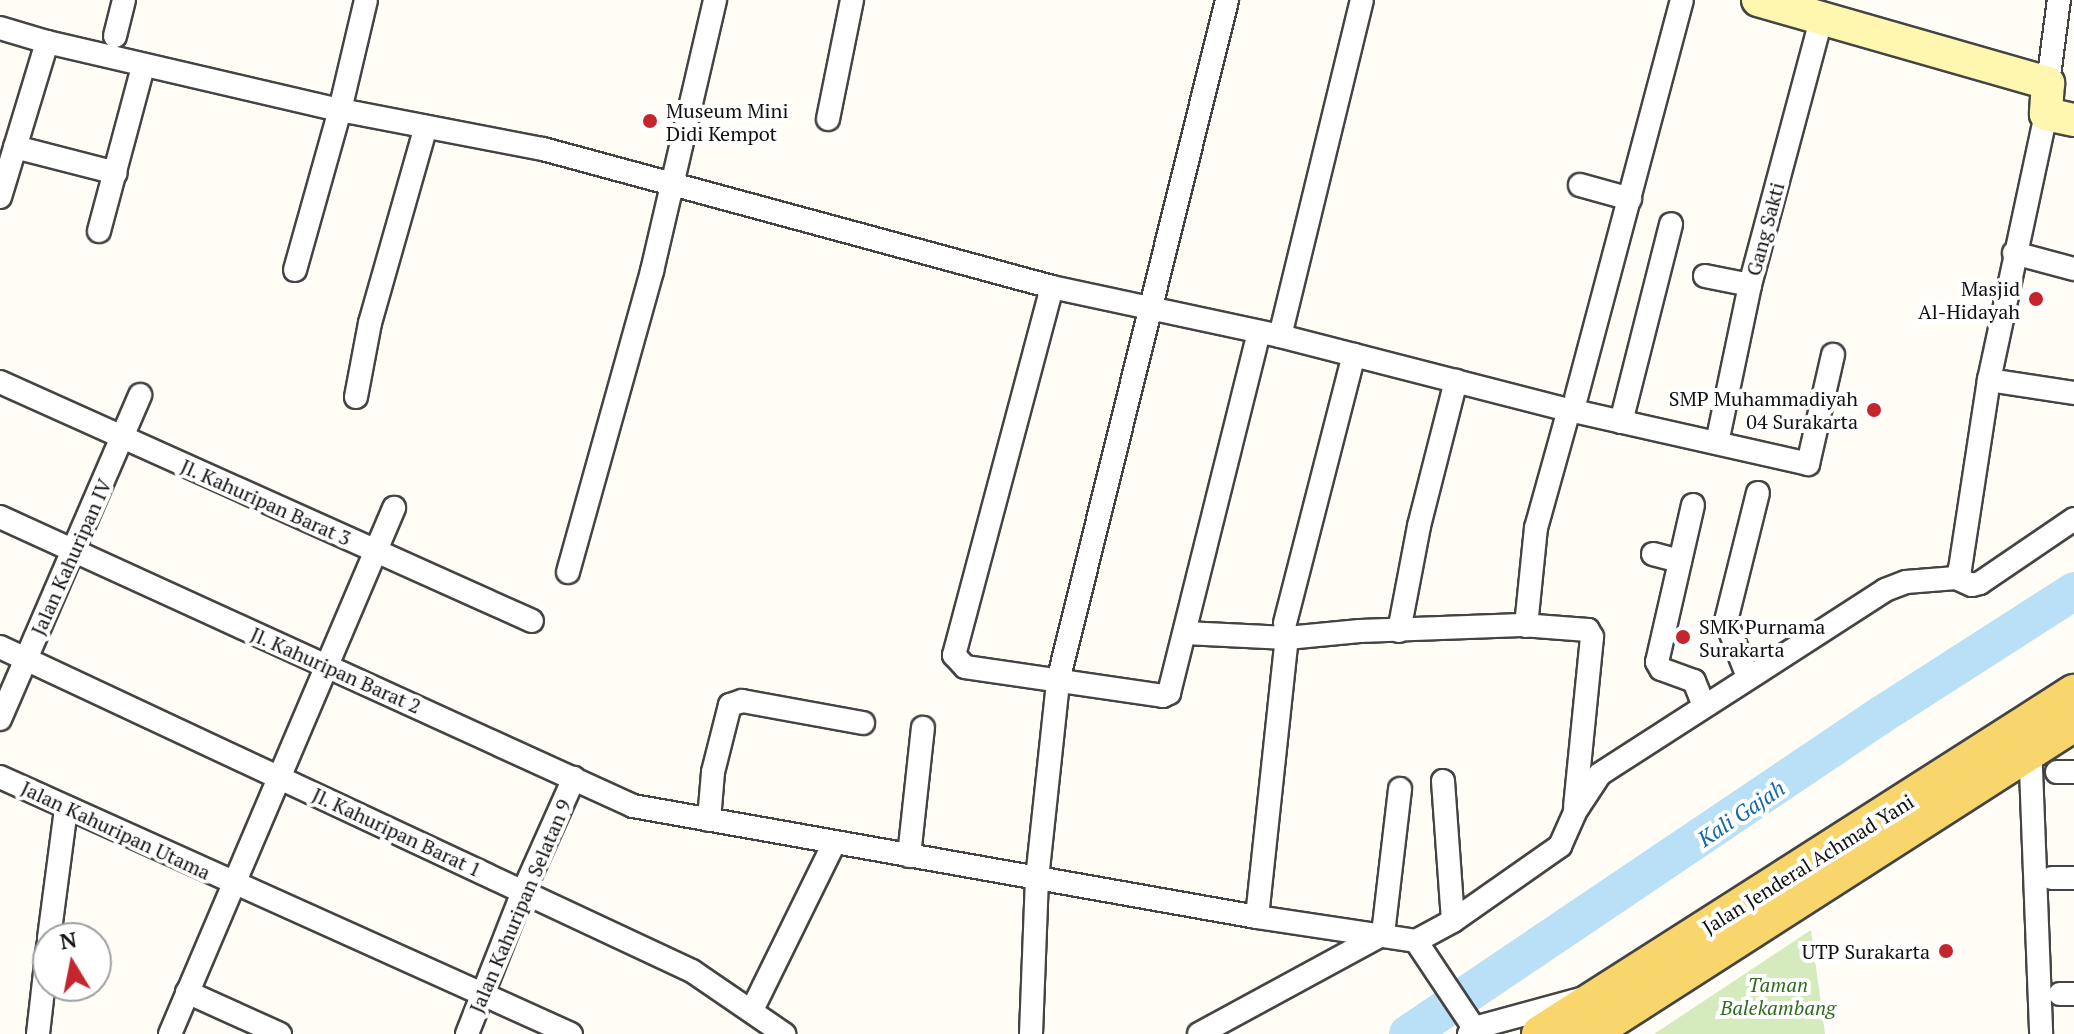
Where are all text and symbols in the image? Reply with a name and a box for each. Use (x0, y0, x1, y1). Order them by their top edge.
place label: Museum Mini Didi Kempot (666, 98, 788, 145)
marker: Museum Mini Didi Kempot (641, 112, 659, 130)
street label: Gang Sakti (1741, 180, 1789, 278)
place label: Masjid Al-Hidayah (1918, 276, 2020, 323)
marker: Masjid Al-Hidayah (2027, 290, 2045, 308)
place label: SMP Muhammadiyah 04 Surakarta (1669, 386, 1858, 433)
marker: SMP Muhammadiyah 04 Surakarta (1865, 401, 1883, 419)
street label: Jl. Kahuripan Barat 3 (177, 454, 355, 550)
street label: Jalan Kahuripan IV (26, 475, 116, 639)
place label: SMK Purnama Surakarta (1699, 614, 1825, 661)
street label: Jl. Kahuripan Barat 2 (247, 622, 425, 718)
marker: SMK Purnama Surakarta (1674, 628, 1692, 646)
water label: Kali Gajah (1692, 774, 1790, 852)
street label: Jalan Kahuripan Utama (17, 776, 215, 884)
street label: Jl. Kahuripan Barat 1 (308, 782, 486, 882)
street label: Jalan Jenderal Achmad Yani (1698, 789, 1918, 939)
street label: Jalan Kahuripan Selatan 9 (464, 796, 576, 1016)
north arrow (32, 922, 112, 1002)
text: N (57, 924, 79, 956)
place label: UTP Surakarta (1802, 939, 1930, 963)
marker: UTP Surakarta (1937, 942, 1955, 960)
park label: Taman Balekambang (1720, 973, 1836, 1020)

